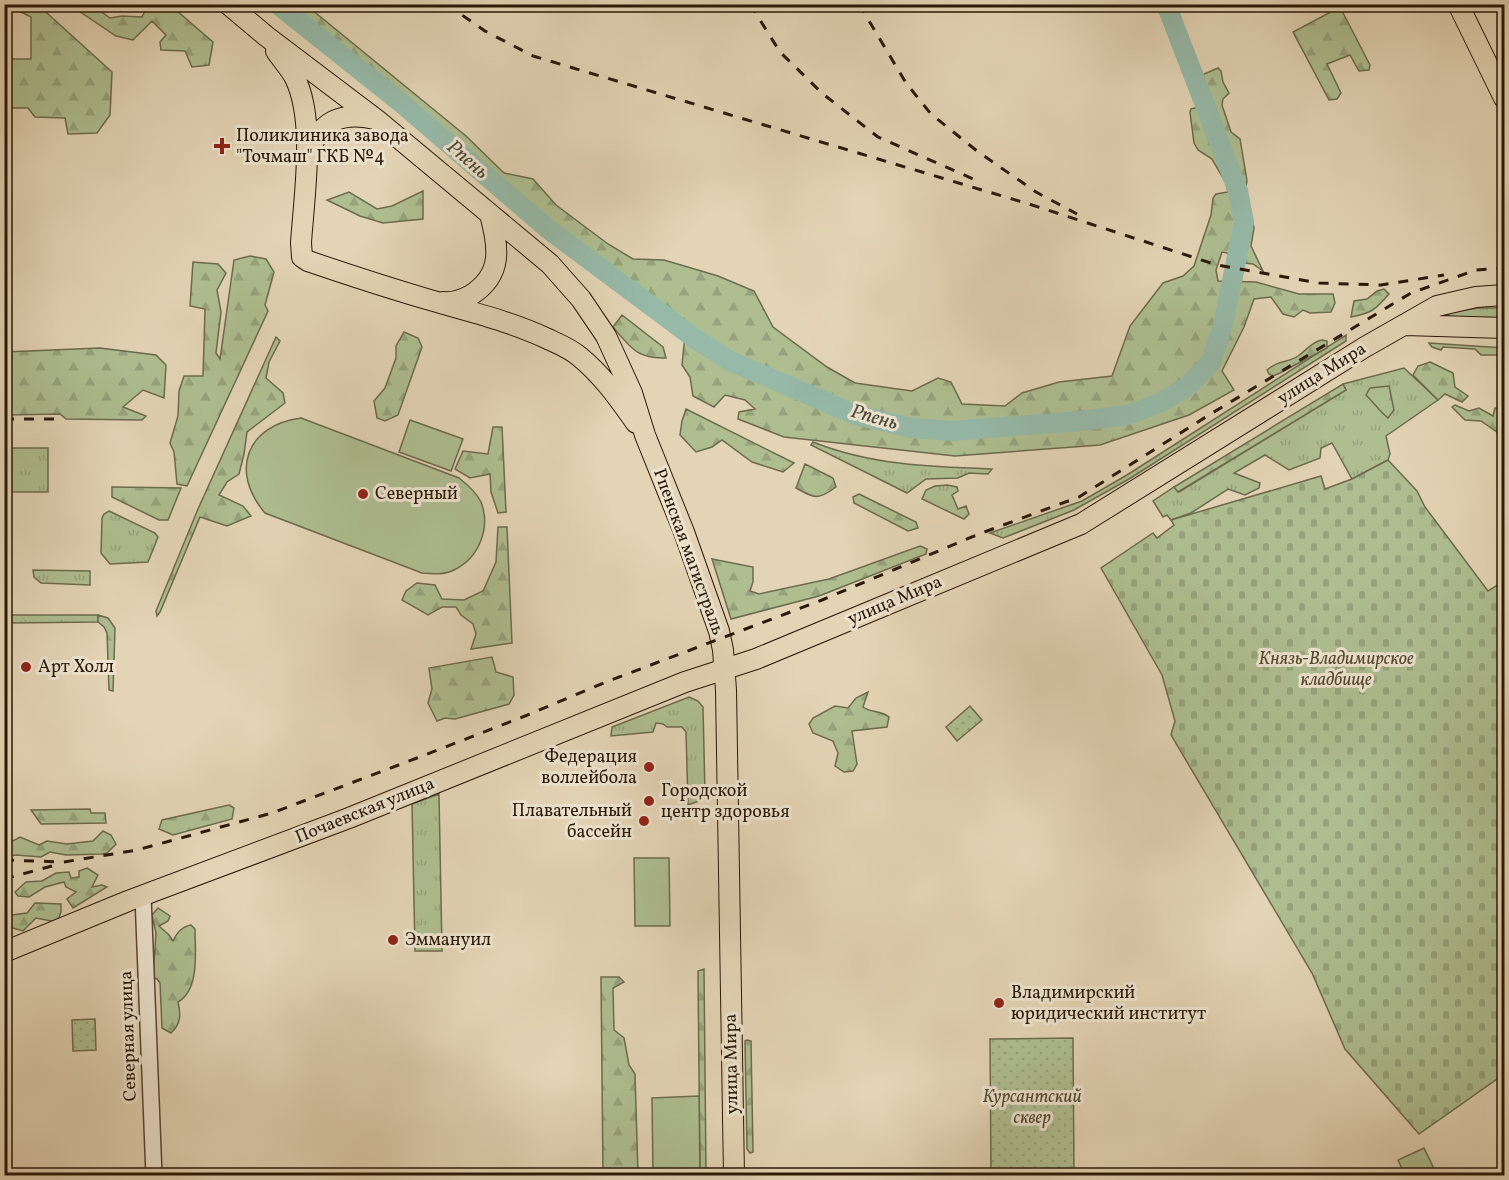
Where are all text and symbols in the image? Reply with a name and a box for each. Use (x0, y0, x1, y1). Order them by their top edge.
place label: Поликлиника завода "Точмаш" ГКБ №4 (236, 124, 409, 170)
water label: Рпень (440, 134, 494, 186)
marker: Поликлиника завода "Точмаш" ГКБ №4 (213, 137, 231, 155)
street label: улица Мира (1273, 337, 1371, 411)
water label: Рпень (847, 398, 901, 438)
street label: Рпенская магистраль (646, 465, 730, 639)
place label: Северный (375, 482, 458, 507)
marker: Северный (356, 487, 370, 501)
street label: улица Мира (844, 570, 946, 632)
park label: Князь-Владимирское кладбище (1258, 647, 1414, 693)
place label: Арт Холл (38, 655, 114, 680)
marker: Арт Холл (19, 660, 33, 674)
place label: Федерация воллейбола (541, 745, 637, 791)
marker: Федерация воллейбола (642, 760, 656, 774)
street label: Почаевская улица (292, 772, 438, 850)
place label: Городской центр здоровья (661, 779, 790, 825)
marker: Городской центр здоровья (642, 794, 656, 808)
place label: Плавательный бассейн (512, 799, 632, 845)
marker: Плавательный бассейн (637, 814, 651, 828)
place label: Эммануил (405, 928, 491, 953)
marker: Эммануил (386, 933, 400, 947)
street label: Северная улица (114, 970, 144, 1102)
place label: Владимирский юридический институт (1011, 981, 1206, 1027)
marker: Владимирский юридический институт (992, 996, 1006, 1010)
street label: улица Мира (719, 1013, 745, 1115)
park label: Курсантский сквер (982, 1085, 1082, 1131)

